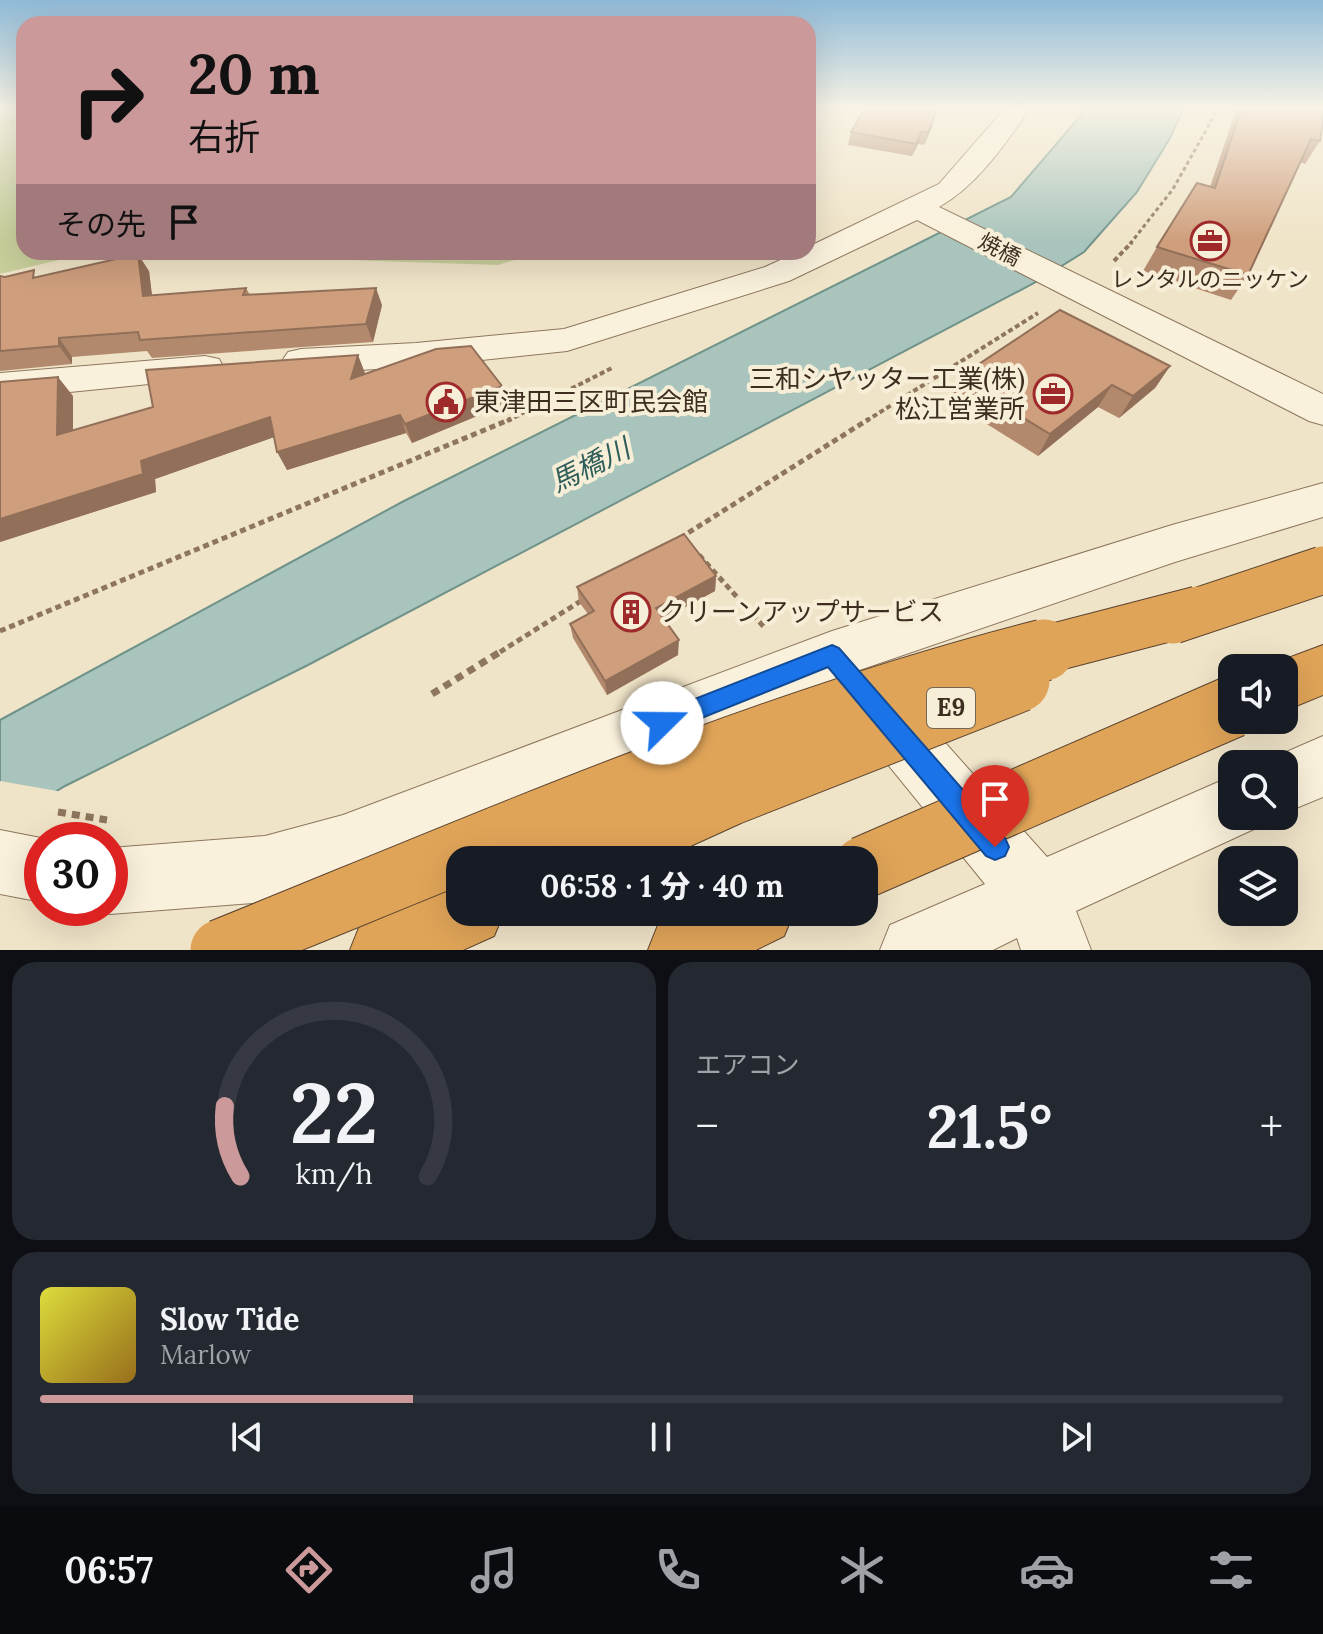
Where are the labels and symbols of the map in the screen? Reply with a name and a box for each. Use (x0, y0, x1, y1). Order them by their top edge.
office icon: レンタルのニッケン (1189, 220, 1231, 262)
street label: 焼橋 (974, 227, 1026, 271)
place label: レンタルのニッケン (1111, 265, 1309, 293)
place label: 三和シヤッター工業(株) 松江営業所 (749, 362, 1025, 425)
office icon: 三和シヤッター工業(株) 松江営業所 (1032, 373, 1074, 415)
public building icon: 東津田三区町民会館 (425, 381, 467, 423)
place label: 東津田三区町民会館 (474, 385, 708, 418)
water label: 馬橋川 (544, 429, 638, 500)
building icon: クリーンアップサービス (610, 591, 652, 633)
place label: クリーンアップサービス (659, 595, 944, 628)
position arrow (620, 681, 704, 765)
road number: E9 (927, 688, 975, 728)
pin (961, 765, 1029, 847)
speed limit sign: 30 (24, 822, 128, 926)

